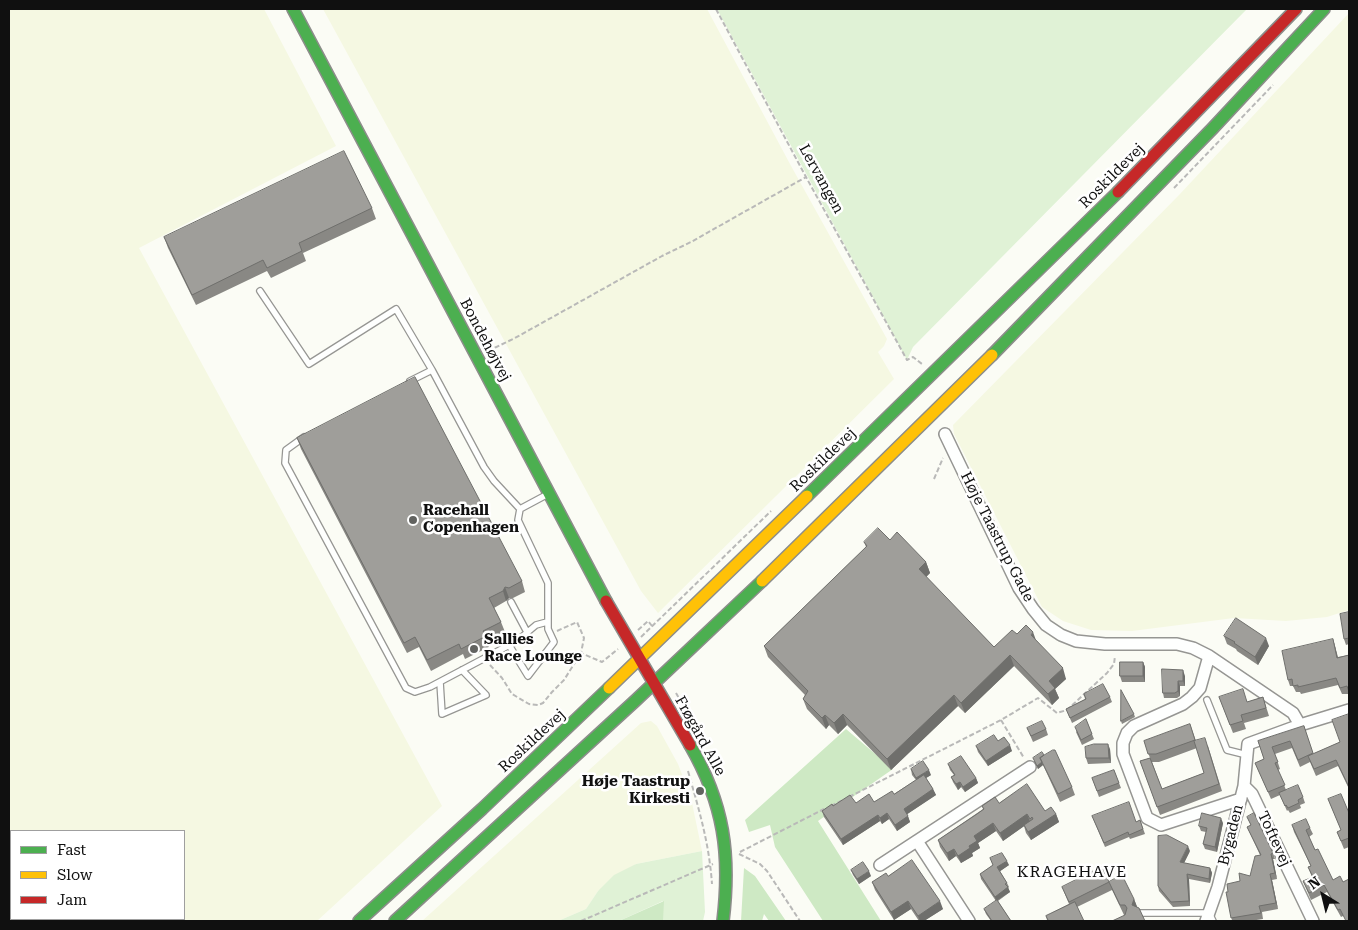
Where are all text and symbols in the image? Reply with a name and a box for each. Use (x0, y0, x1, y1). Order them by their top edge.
street label: Roskildevej (1076, 140, 1148, 212)
street label: Lervangen (795, 141, 847, 217)
street label: Bondehøjvej (456, 295, 514, 385)
street label: Roskildevej (786, 424, 860, 496)
street label: Høje Taastrup Gade (956, 469, 1038, 605)
place label: Racehall Copenhagen (423, 502, 519, 537)
marker: Racehall Copenhagen (407, 514, 419, 526)
place label: Sallies Race Lounge (484, 631, 582, 666)
marker: Sallies Race Lounge (468, 643, 480, 655)
street label: Frøgård Alle (671, 693, 729, 779)
street label: Roskildevej (495, 706, 569, 776)
place label: Høje Taastrup Kirkesti (582, 773, 690, 808)
marker: Høje Taastrup Kirkesti (694, 785, 706, 797)
street label: Bygaden (1215, 803, 1247, 867)
street label: Toftevej (1253, 809, 1295, 869)
legend (10, 830, 185, 920)
text: Fast (57, 841, 86, 859)
district label: KRAGEHAVE (1016, 862, 1128, 882)
text: Slow (57, 866, 92, 884)
north arrow (1298, 870, 1348, 920)
text: N (1305, 873, 1323, 893)
text: Jam (57, 891, 87, 909)

